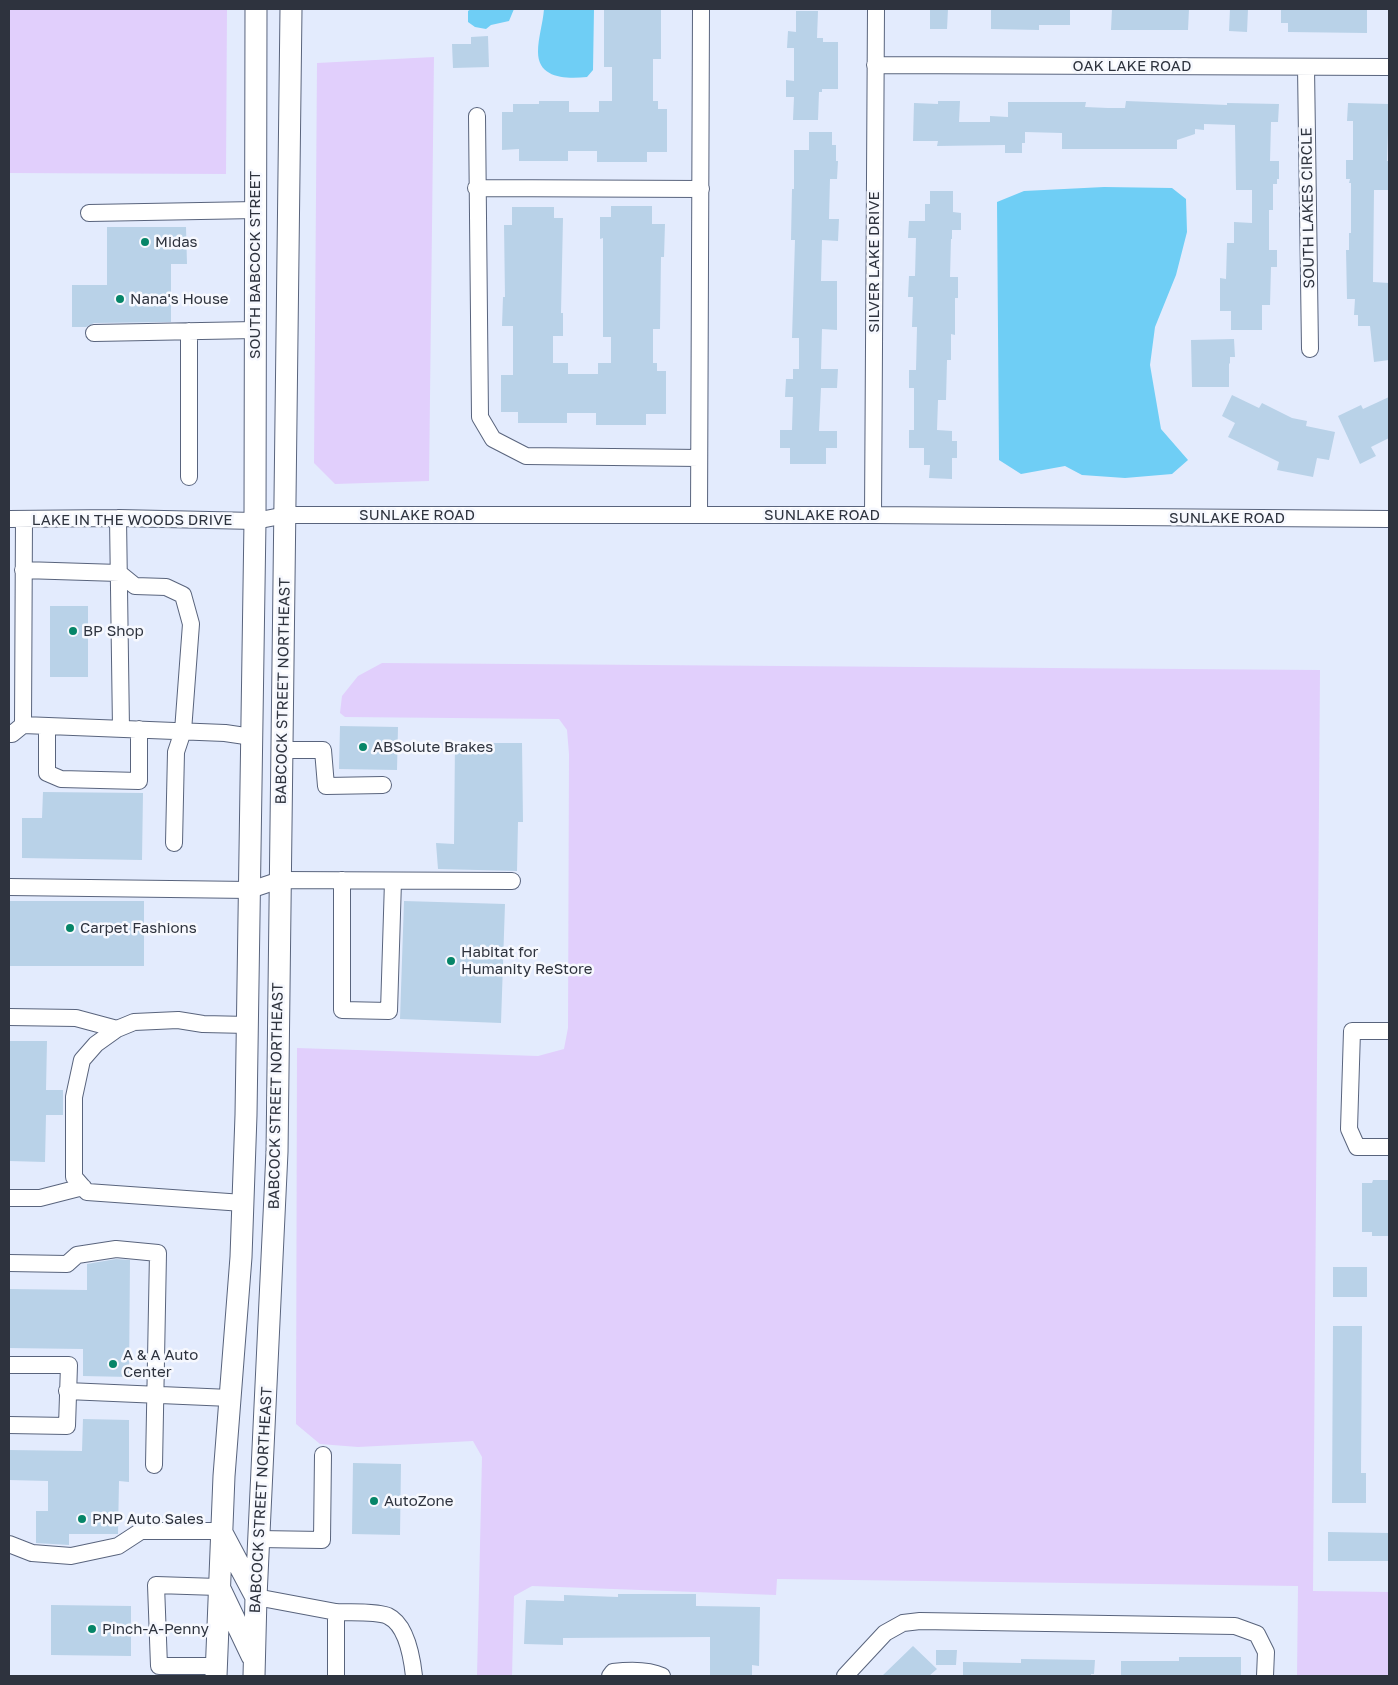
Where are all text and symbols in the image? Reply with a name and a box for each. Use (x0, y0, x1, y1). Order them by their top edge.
street label: OAK LAKE ROAD (1073, 57, 1191, 75)
street label: SOUTH LAKES CIRCLE (1298, 127, 1318, 289)
street label: SOUTH BABCOCK STREET (246, 171, 264, 359)
street label: SILVER LAKE DRIVE (865, 191, 883, 333)
place label: Midas (155, 233, 198, 251)
marker: Midas (139, 236, 151, 248)
place label: Nana's House (130, 290, 229, 308)
marker: Nana's House (114, 293, 126, 305)
street label: SUNLAKE ROAD (359, 506, 475, 524)
street label: SUNLAKE ROAD (764, 506, 880, 524)
street label: SUNLAKE ROAD (1169, 509, 1285, 527)
street label: LAKE IN THE WOODS DRIVE (32, 511, 232, 529)
street label: BABCOCK STREET NORTHEAST (272, 577, 294, 805)
place label: BP Shop (83, 622, 144, 640)
marker: BP Shop (67, 625, 79, 637)
place label: ABSolute Brakes (373, 738, 493, 756)
marker: ABSolute Brakes (357, 741, 369, 753)
place label: Carpet Fashions (80, 919, 197, 937)
marker: Carpet Fashions (64, 922, 76, 934)
place label: Habitat for Humanity ReStore (461, 943, 592, 978)
marker: Habitat for Humanity ReStore (445, 955, 457, 967)
street label: BABCOCK STREET NORTHEAST (265, 982, 287, 1210)
place label: A & A Auto Center (123, 1346, 198, 1381)
marker: A & A Auto Center (107, 1358, 119, 1370)
street label: BABCOCK STREET NORTHEAST (246, 1386, 276, 1614)
place label: AutoZone (384, 1492, 453, 1510)
marker: AutoZone (368, 1495, 380, 1507)
place label: PNP Auto Sales (92, 1510, 204, 1528)
marker: PNP Auto Sales (76, 1513, 88, 1525)
place label: Pinch-A-Penny (102, 1620, 209, 1638)
marker: Pinch-A-Penny (86, 1623, 98, 1635)

